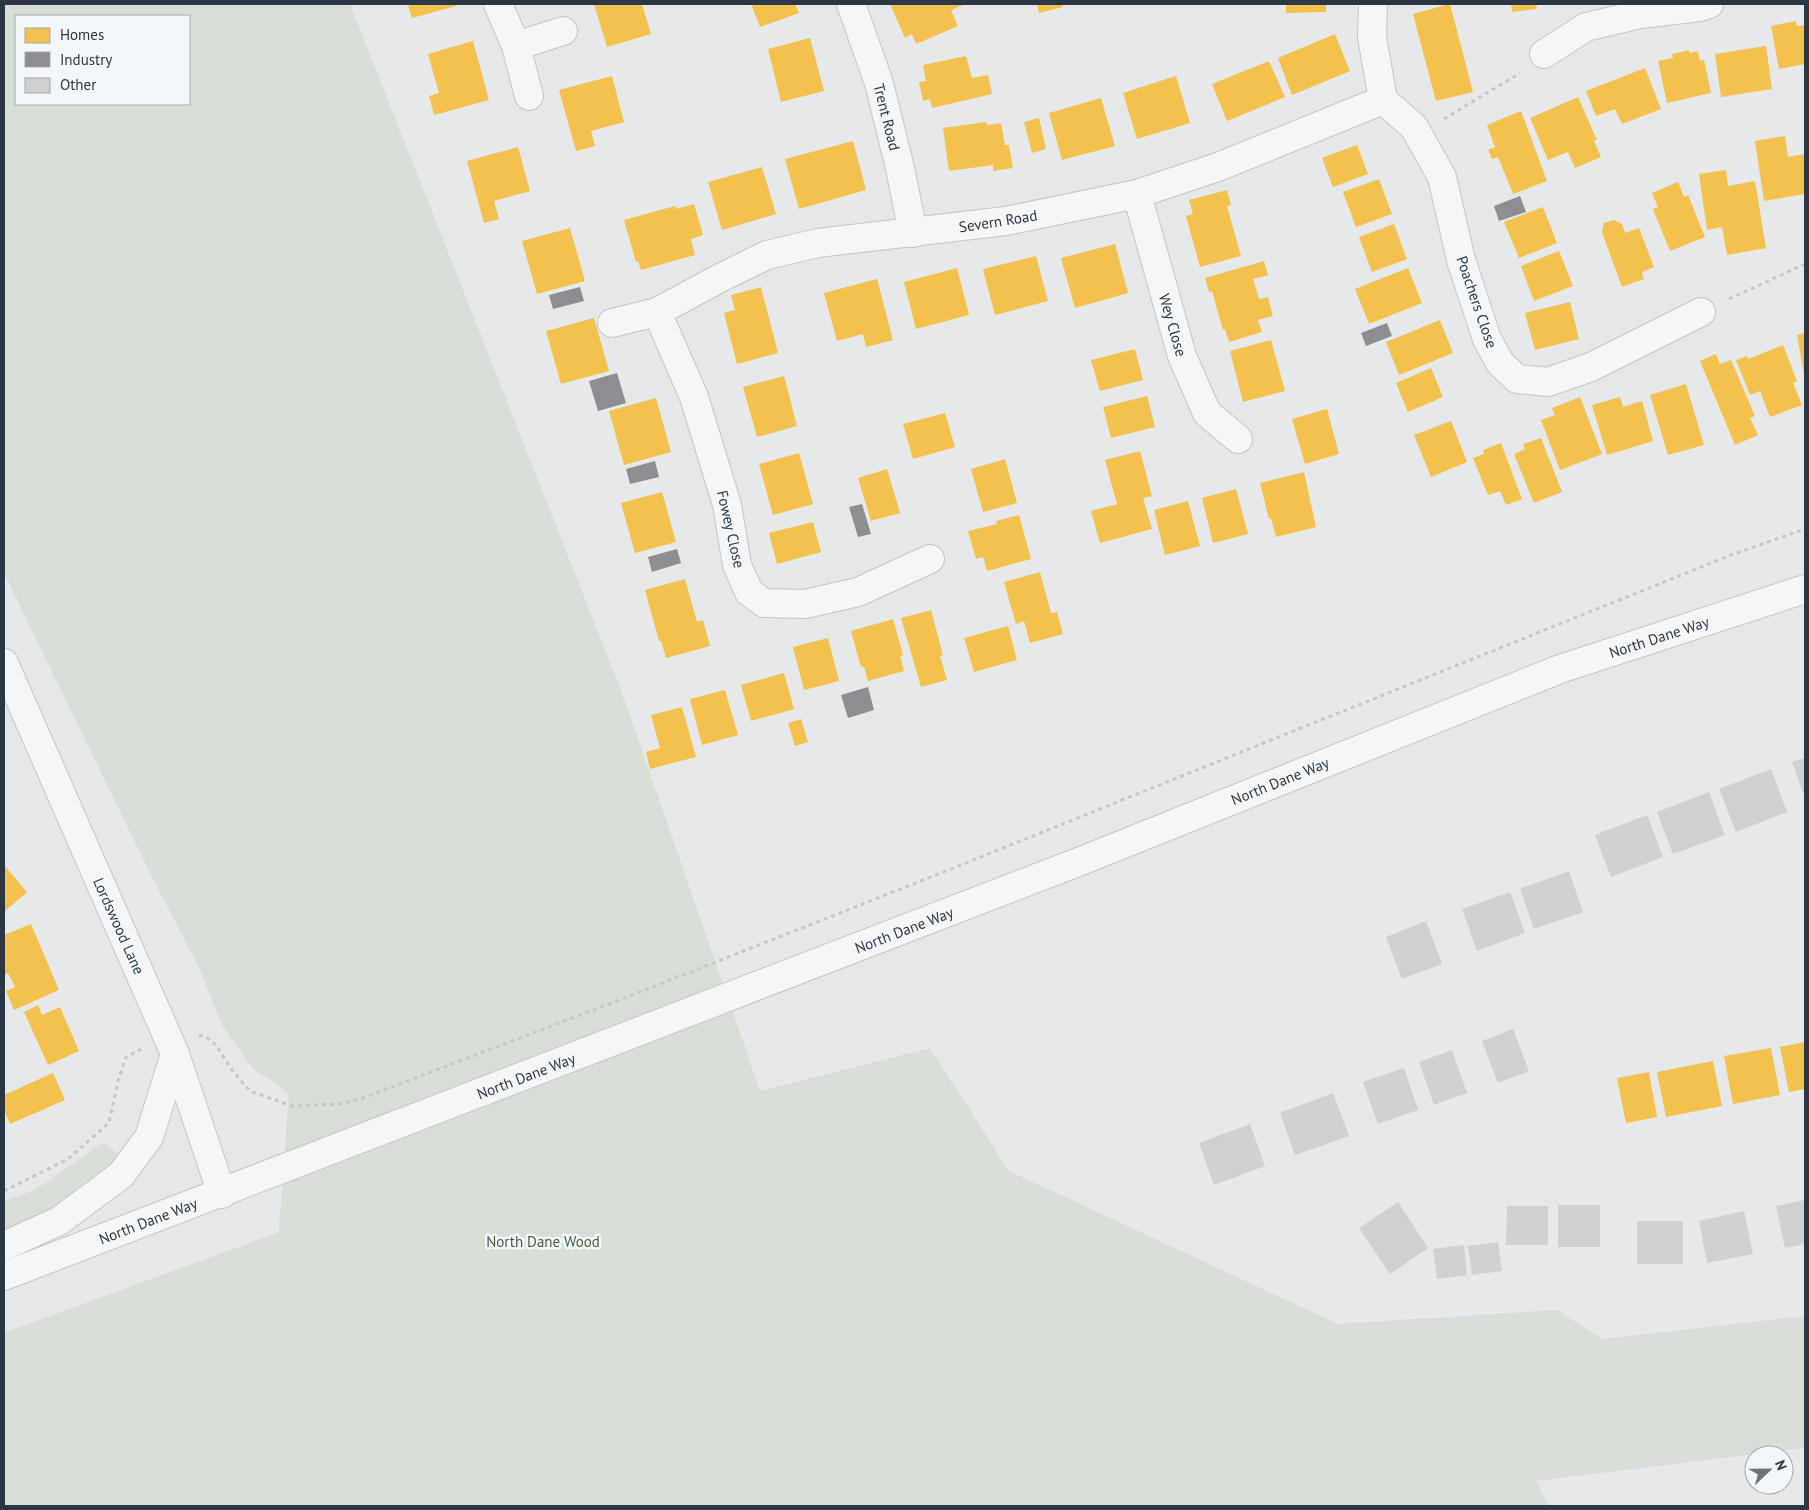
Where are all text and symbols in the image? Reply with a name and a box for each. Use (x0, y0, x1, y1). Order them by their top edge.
legend (15, 15, 190, 105)
text: Homes (60, 25, 104, 44)
text: Industry (60, 50, 112, 69)
text: Other (60, 75, 96, 94)
street label: Trent Road (869, 81, 905, 153)
street label: Severn Road (957, 205, 1039, 237)
street label: Poachers Close (1452, 253, 1502, 351)
street label: Wey Close (1155, 291, 1191, 359)
street label: Fowey Close (713, 488, 749, 570)
street label: North Dane Way (1607, 612, 1711, 662)
street label: North Dane Way (1228, 753, 1332, 809)
street label: Lordswood Lane (89, 875, 149, 977)
street label: North Dane Way (852, 902, 956, 958)
street label: North Dane Way (474, 1048, 578, 1104)
street label: North Dane Way (96, 1193, 200, 1249)
park label: North Dane Wood (486, 1232, 600, 1251)
north arrow (1744, 1445, 1794, 1495)
text: N (1771, 1457, 1791, 1473)

